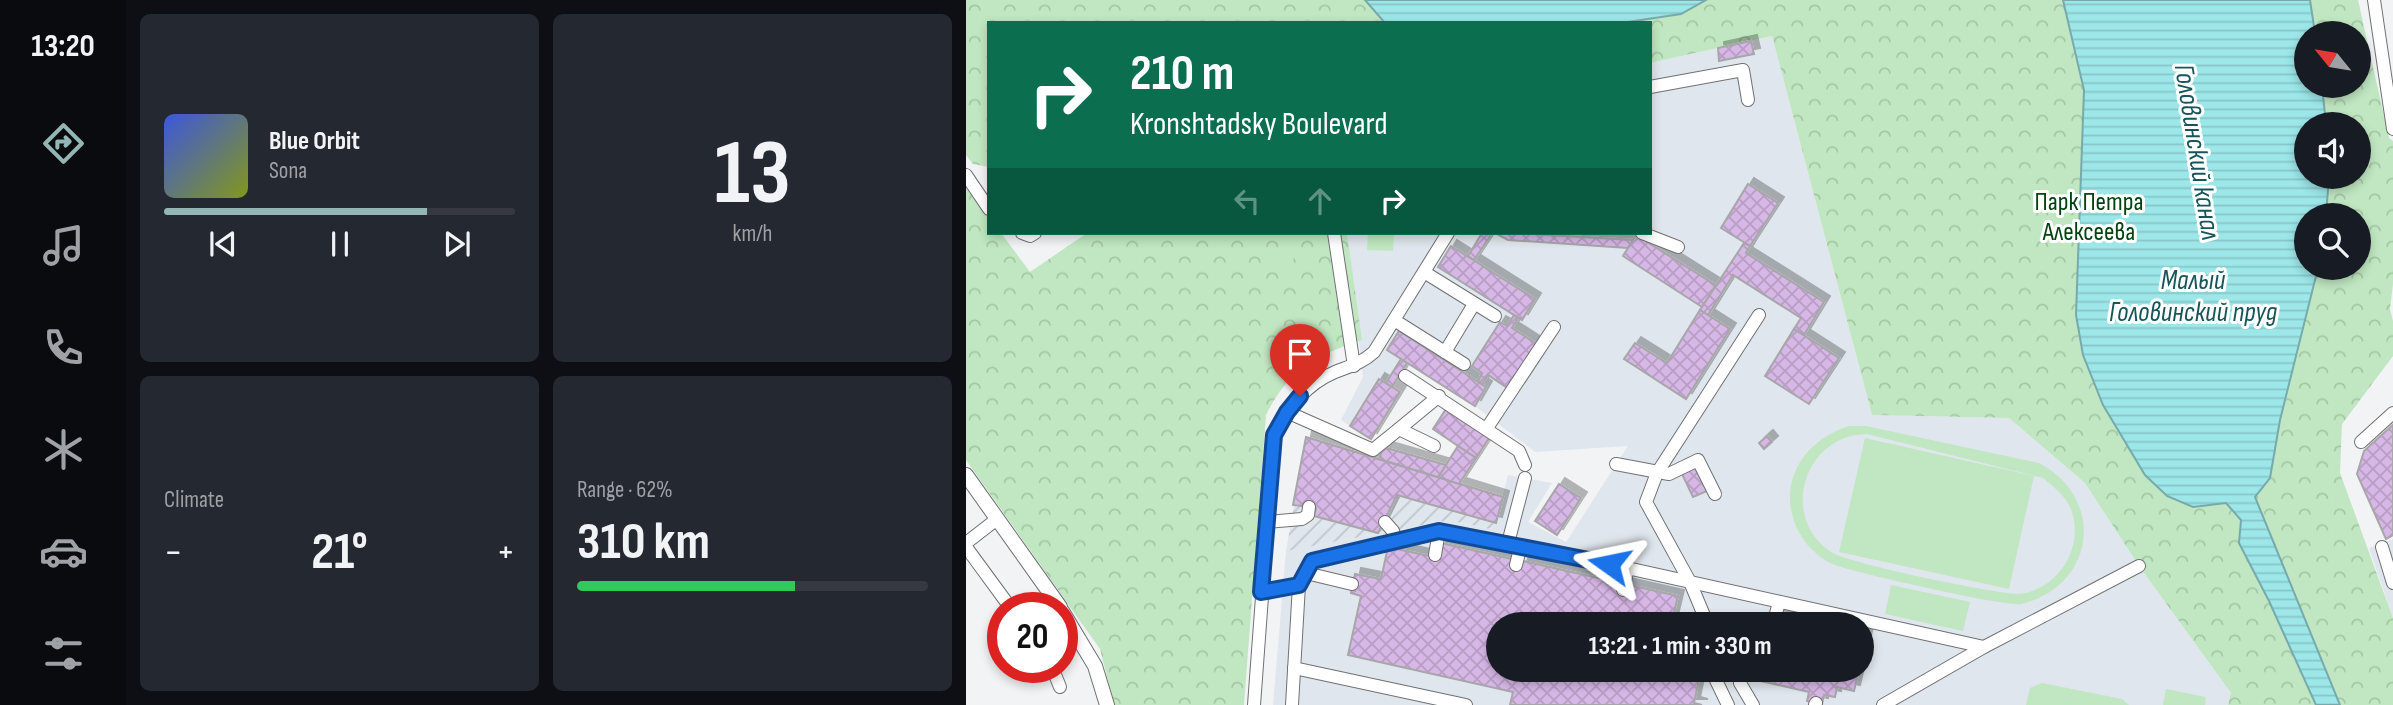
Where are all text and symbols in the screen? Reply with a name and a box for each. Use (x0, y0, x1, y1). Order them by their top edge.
north arrow (2294, 21, 2371, 98)
map controls (2294, 21, 2371, 280)
text: 13:20 (31, 27, 95, 66)
text: 210 m (1130, 45, 1234, 104)
icon: right (1015, 49, 1106, 140)
water label: Головинский канал (2167, 62, 2227, 242)
text: Kronshtadsky Boulevard (1130, 105, 1388, 144)
button: sound (2294, 112, 2371, 189)
icon: directions (39, 119, 88, 168)
text: 13 (714, 120, 791, 229)
text: Blue Orbit (269, 126, 360, 157)
text: Sona (269, 157, 307, 185)
icon: left (1228, 182, 1266, 220)
icon: ahead (1301, 182, 1339, 220)
icon: right (1374, 182, 1412, 220)
park label: Парк Петра Алексеева (2035, 187, 2144, 248)
button: search (2294, 203, 2371, 280)
text: km/h (733, 220, 772, 248)
icon: music (39, 221, 88, 270)
icon: previous (204, 225, 242, 263)
icon: pause (321, 225, 359, 263)
icon: next (438, 225, 476, 263)
water label: Малый Головинский пруд (2109, 264, 2278, 329)
icon: phone (39, 323, 88, 372)
pin (1270, 324, 1330, 396)
icon: arrive (1281, 335, 1319, 373)
icon: climate (39, 425, 88, 474)
text: Range · 62% (577, 476, 673, 504)
text: Climate (164, 486, 224, 514)
text: 310 km (577, 511, 710, 574)
text: 21° (311, 521, 368, 584)
icon: car (39, 527, 88, 576)
position arrow (1572, 527, 1646, 601)
text: − (164, 530, 183, 575)
text: + (496, 530, 515, 575)
speed limit sign: 20 (987, 592, 1078, 683)
icon: filters (39, 629, 88, 678)
text: 13:21 · 1 min · 330 m (1588, 631, 1772, 662)

